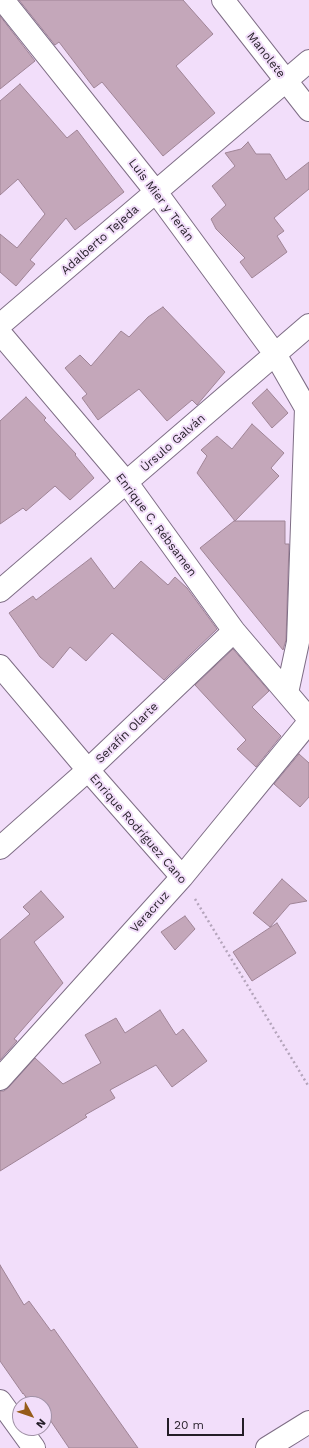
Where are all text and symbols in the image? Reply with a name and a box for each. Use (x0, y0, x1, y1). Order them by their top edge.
street label: Manolete (244, 29, 288, 81)
street label: Luis Mier y Terán (125, 156, 197, 244)
street label: Adalberto Tejeda (58, 202, 142, 278)
street label: Úrsulo Galván (138, 411, 208, 475)
street label: Enrique C. Rébsamen (112, 470, 200, 580)
street label: Serafín Olarte (93, 700, 161, 766)
street label: Enrique Rodríguez Cano (86, 771, 190, 887)
street label: Veracruz (128, 888, 172, 936)
north arrow (12, 1396, 52, 1436)
scale bar (169, 1410, 246, 1436)
text: N (33, 1416, 48, 1431)
text: 20 m (174, 1418, 204, 1432)

